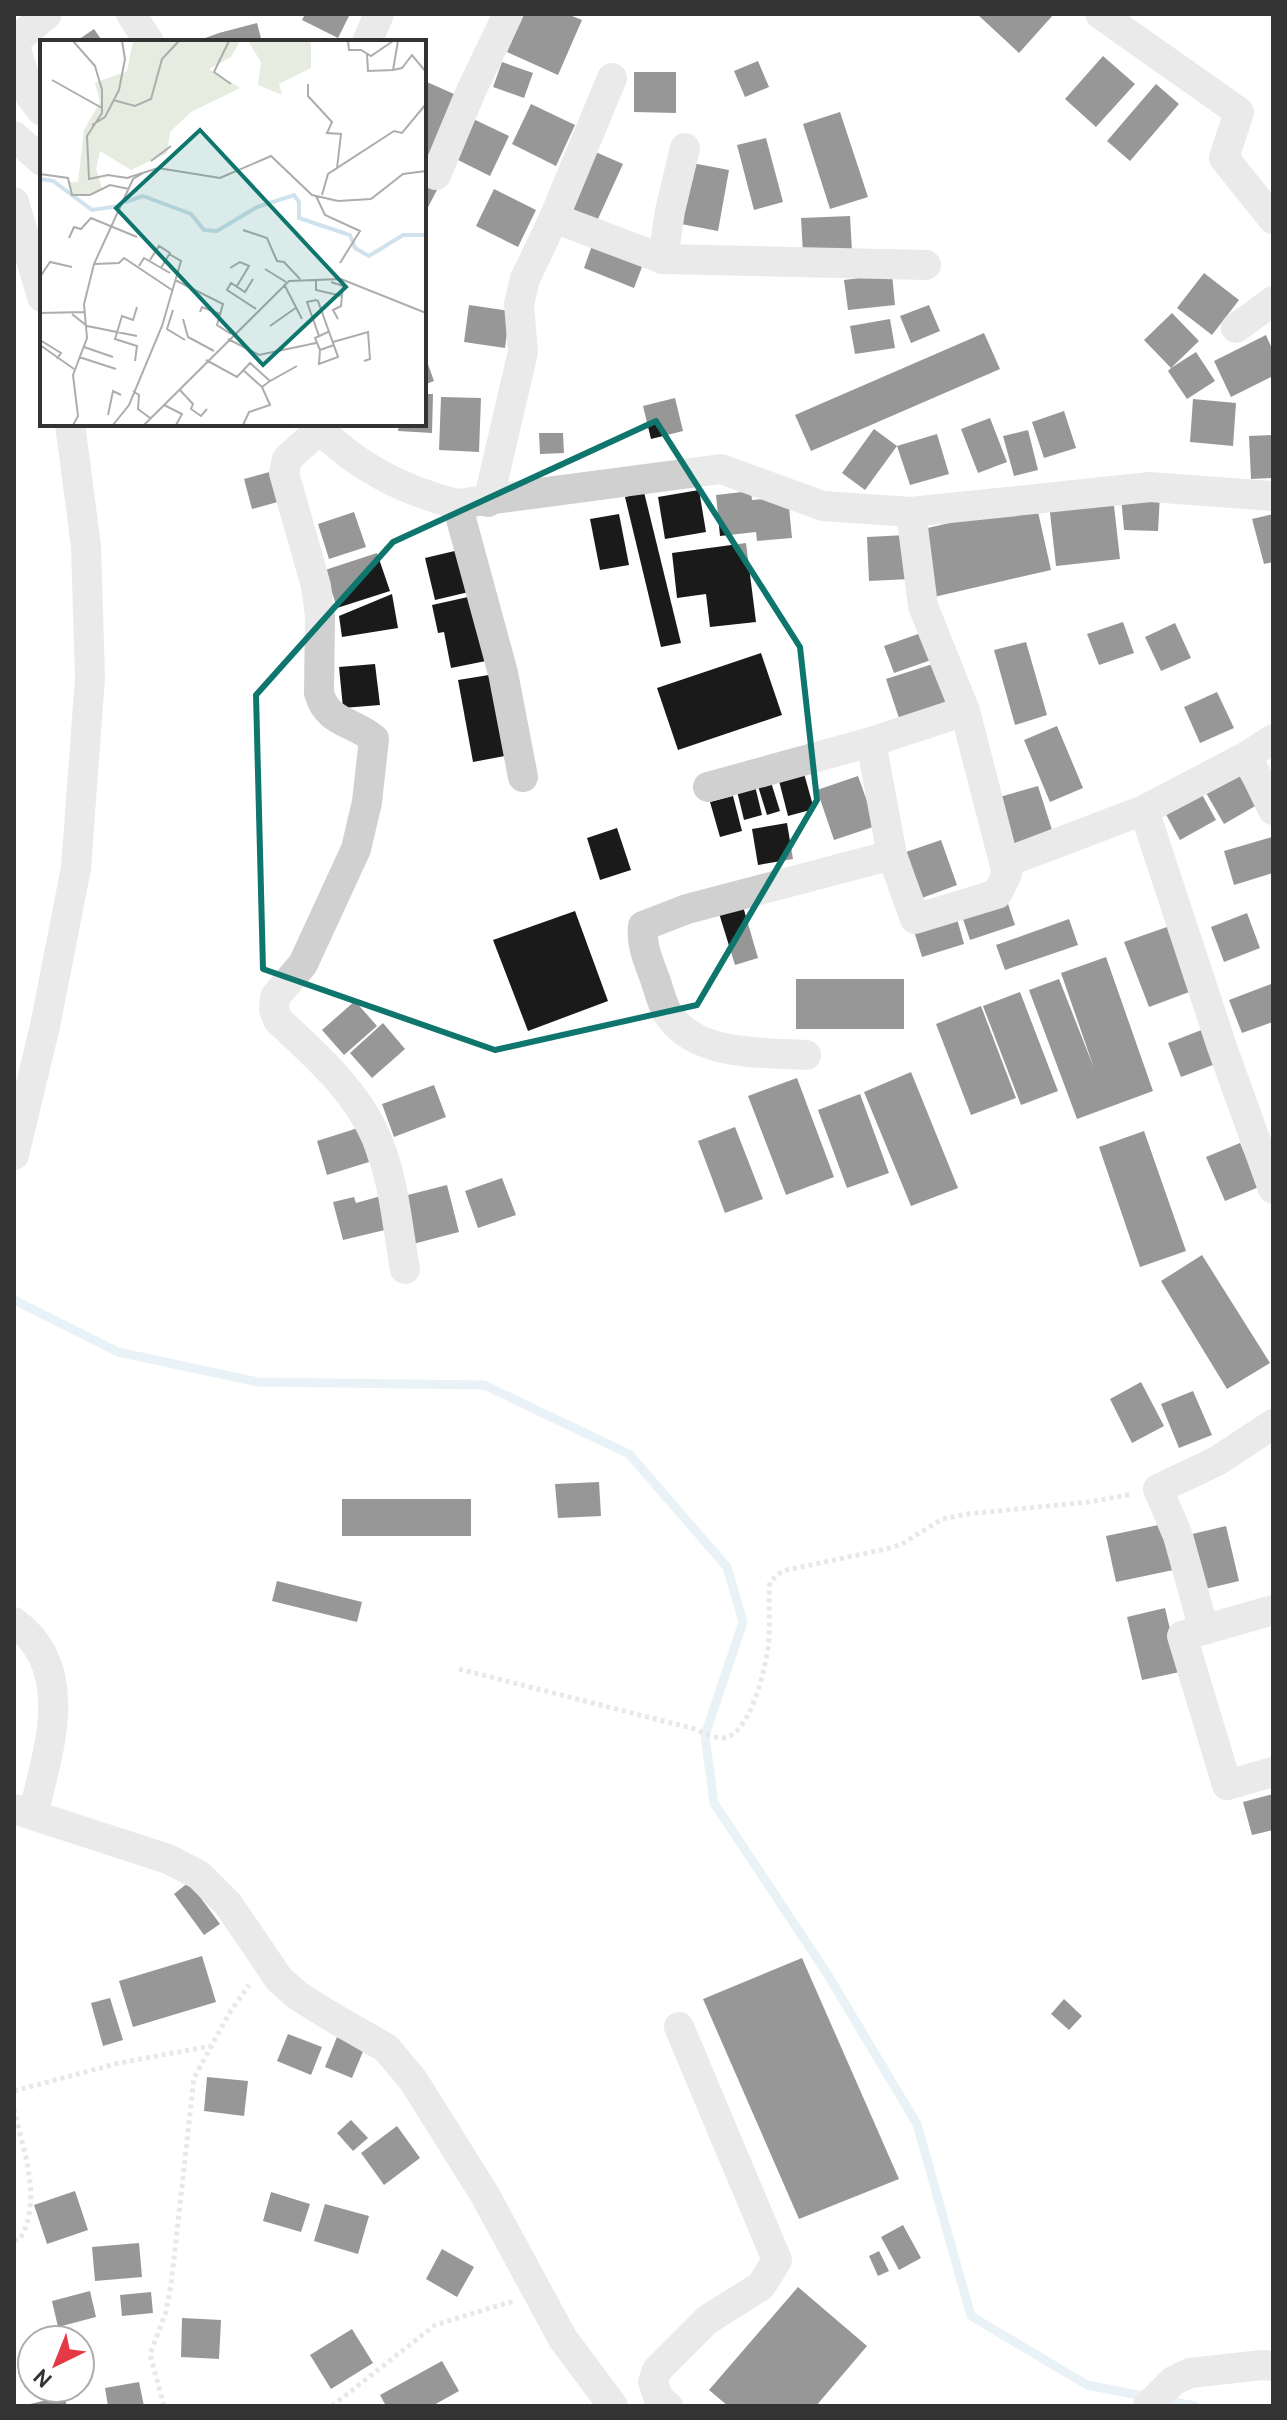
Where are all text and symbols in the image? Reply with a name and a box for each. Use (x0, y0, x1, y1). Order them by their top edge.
inset map (40, 40, 426, 426)
north arrow (16, 2324, 96, 2404)
text: N (28, 2363, 58, 2393)

